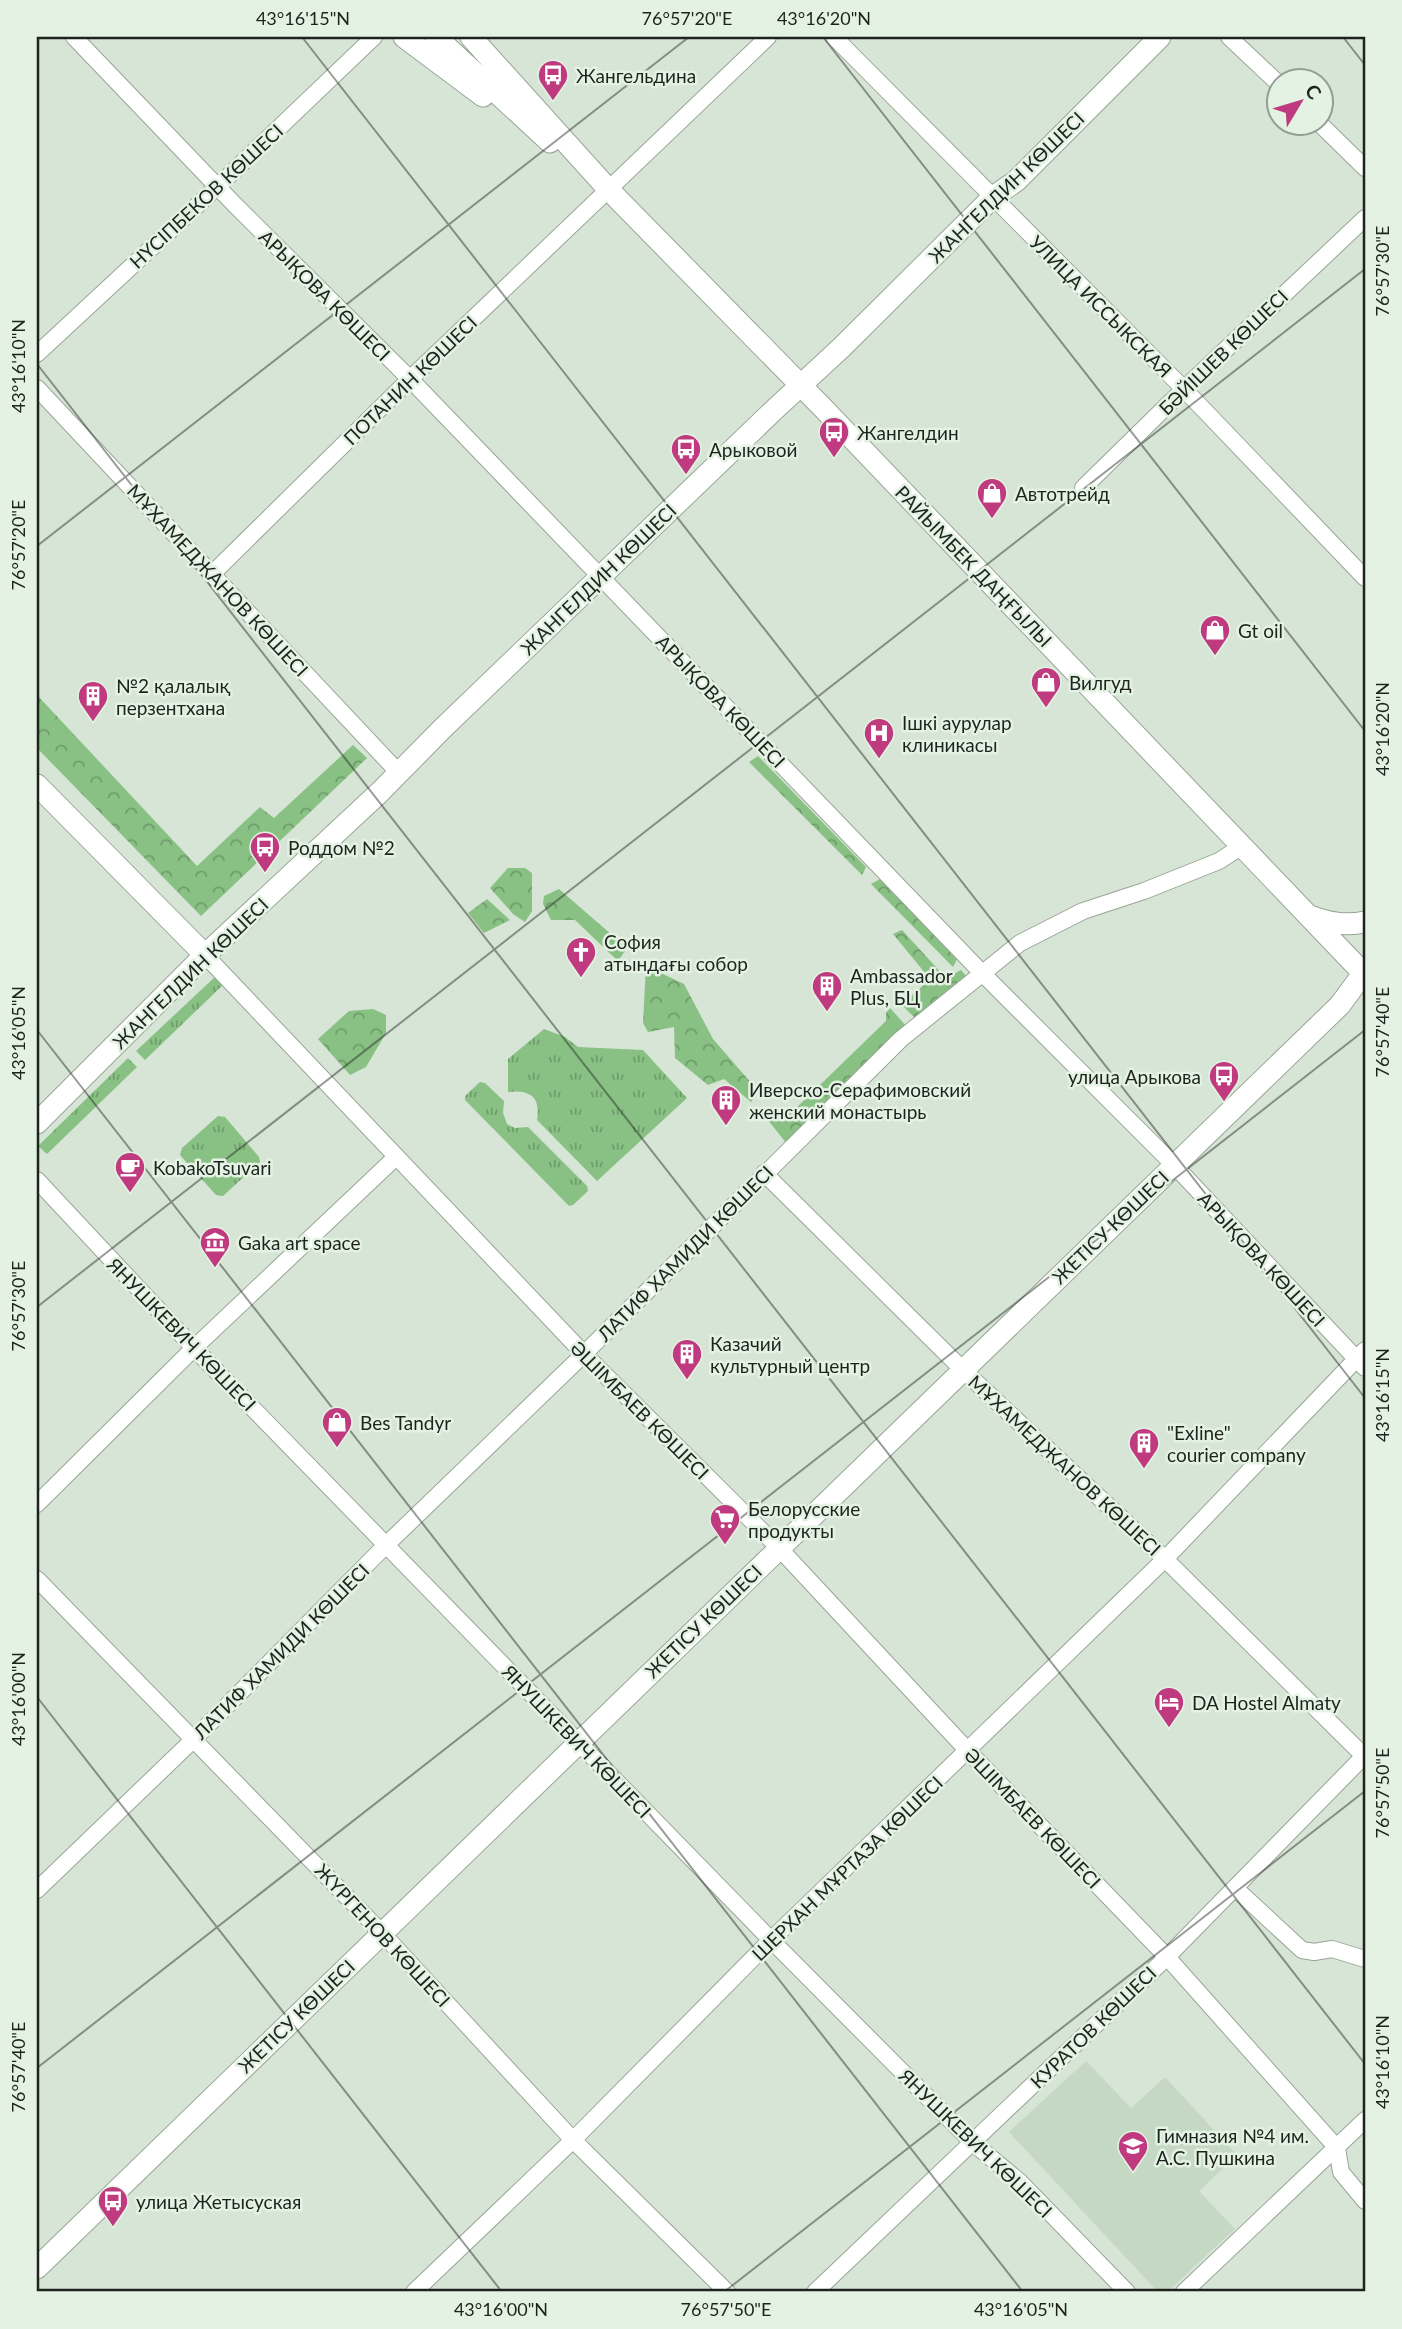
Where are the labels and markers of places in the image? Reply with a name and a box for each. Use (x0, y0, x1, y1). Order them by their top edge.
bus stop icon: Жангельдина (536, 58, 570, 102)
place label: Жангельдина (576, 64, 696, 87)
bus stop icon: Жангелдин (817, 415, 851, 459)
place label: Жангелдин (857, 421, 959, 444)
bus stop icon: Арыковой (669, 432, 703, 476)
place label: Арыковой (709, 438, 798, 461)
shop icon: Автотрейд (975, 476, 1009, 520)
place label: Автотрейд (1015, 482, 1110, 505)
shop icon: Gt oil (1198, 613, 1232, 657)
place label: Gt oil (1238, 619, 1283, 642)
shop icon: Вилгуд (1029, 665, 1063, 709)
place label: Вилгуд (1069, 671, 1132, 694)
place label: №2 қалалық перзентхана (116, 674, 231, 719)
building icon: №2 қалалық перзентхана (76, 679, 110, 723)
place label: Ішкі аурулар клиникасы (902, 711, 1012, 756)
hospital icon: Ішкі аурулар клиникасы (862, 716, 896, 760)
bus stop icon: Роддом №2 (248, 830, 282, 874)
place label: Роддом №2 (288, 836, 395, 859)
place label: София атындағы собор (604, 930, 748, 975)
church icon: София атындағы собор (564, 935, 598, 979)
place label: Ambassador Plus, БЦ (850, 964, 953, 1009)
building icon: Ambassador Plus, БЦ (810, 969, 844, 1013)
bus stop icon: улица Арыкова (1207, 1059, 1241, 1103)
place label: улица Арыкова (1068, 1065, 1201, 1088)
place label: Иверско-Серафимовский женский монастырь (749, 1078, 971, 1123)
building icon: Иверско-Серафимовский женский монастырь (709, 1083, 743, 1127)
cafe icon: KobakoTsuvari (113, 1150, 147, 1194)
place label: KobakoTsuvari (153, 1156, 272, 1179)
museum icon: Gaka art space (198, 1225, 232, 1269)
place label: Gaka art space (238, 1231, 361, 1254)
place label: Казачий культурный центр (710, 1332, 870, 1377)
building icon: Казачий культурный центр (670, 1337, 704, 1381)
shop icon: Bes Tandyr (320, 1405, 354, 1449)
place label: Bes Tandyr (360, 1411, 451, 1434)
place label: "Exline" courier company (1167, 1421, 1306, 1466)
building icon: "Exline" courier company (1127, 1426, 1161, 1470)
place label: Белорусские продукты (748, 1497, 860, 1542)
supermarket icon: Белорусские продукты (708, 1502, 742, 1546)
hotel icon: DA Hostel Almaty (1152, 1685, 1186, 1729)
place label: DA Hostel Almaty (1192, 1691, 1341, 1714)
place label: Гимназия №4 им. А.С. Пушкина (1156, 2124, 1309, 2169)
school or university icon: Гимназия №4 им. А.С. Пушкина (1116, 2129, 1150, 2173)
bus stop icon: улица Жетысуская (96, 2184, 130, 2228)
place label: улица Жетысуская (136, 2190, 301, 2213)

